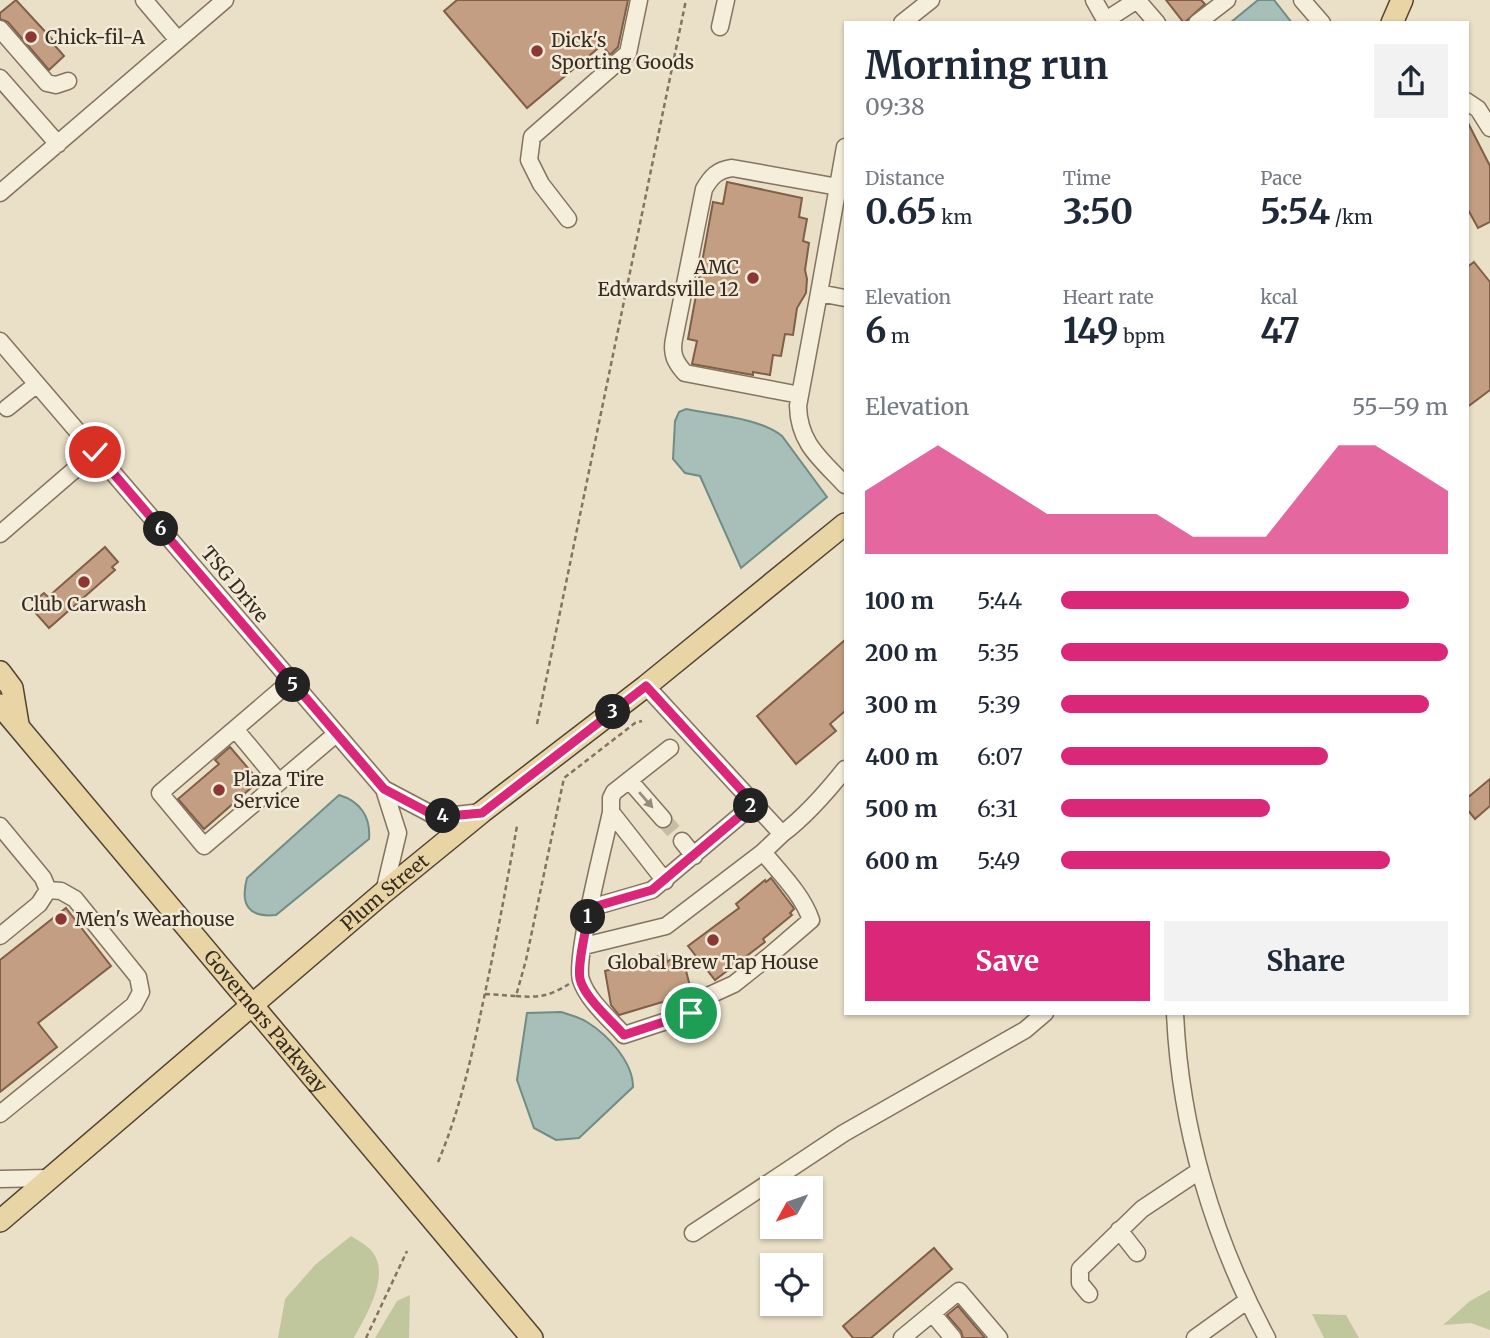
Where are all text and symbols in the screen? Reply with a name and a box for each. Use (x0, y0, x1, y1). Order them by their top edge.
place label: Chick-fil-A (45, 25, 145, 49)
place label: Dick's Sporting Goods (551, 28, 694, 74)
marker: Chick-fil-A (23, 29, 39, 45)
text: Morning run (865, 42, 1108, 89)
marker: Dick's Sporting Goods (529, 43, 545, 59)
button: share (1374, 44, 1448, 118)
text: 09:38 (865, 92, 925, 121)
text: Distance (865, 166, 944, 190)
text: Time (1063, 166, 1111, 190)
text: Pace (1260, 166, 1302, 190)
text: 0.65 (865, 190, 937, 234)
text: 3:50 (1063, 190, 1133, 234)
text: 5:54 (1260, 190, 1330, 234)
text: km (937, 205, 972, 229)
text: /km (1330, 205, 1373, 229)
place label: AMC Edwardsville 12 (598, 255, 739, 301)
marker: AMC Edwardsville 12 (745, 270, 761, 286)
text: Elevation (865, 285, 951, 309)
text: Heart rate (1063, 285, 1154, 309)
text: kcal (1260, 285, 1298, 309)
text: 6 (865, 309, 887, 353)
text: 149 (1063, 309, 1119, 353)
text: 47 (1260, 309, 1300, 353)
text: m (887, 324, 910, 348)
text: bpm (1119, 324, 1165, 348)
text: Elevation (865, 392, 969, 421)
text: 55–59 m (1352, 392, 1448, 421)
pin (65, 422, 125, 482)
icon: check (76, 433, 114, 471)
pin: 6 (144, 512, 178, 546)
text: 6 (155, 516, 166, 540)
street label: TSG Drive (196, 541, 274, 627)
marker: Club Carwash (76, 574, 92, 590)
text: 100 m (865, 586, 934, 615)
text: 5:44 (977, 586, 1022, 615)
place label: Club Carwash (21, 592, 147, 616)
text: 200 m (865, 638, 937, 667)
text: 5:35 (977, 638, 1019, 667)
pin: 5 (276, 668, 310, 702)
text: 5 (287, 672, 298, 696)
text: 300 m (865, 690, 937, 719)
text: 5:39 (977, 690, 1021, 719)
pin: 3 (596, 694, 630, 730)
text: 3 (607, 699, 618, 723)
text: 400 m (865, 742, 939, 771)
text: 6:07 (977, 742, 1023, 771)
place label: Plaza Tire Service (233, 767, 324, 813)
marker: Plaza Tire Service (211, 782, 227, 798)
pin: 2 (734, 788, 768, 824)
one-way arrow (638, 791, 653, 808)
text: 2 (745, 793, 756, 817)
text: 500 m (865, 794, 937, 823)
text: 6:31 (977, 794, 1018, 823)
pin: 4 (426, 798, 460, 834)
text: 4 (436, 803, 449, 827)
text: 600 m (865, 846, 938, 875)
text: 5:49 (977, 846, 1020, 875)
street label: Plum Street (336, 848, 434, 936)
pin: 1 (570, 900, 606, 934)
text: 1 (583, 904, 592, 928)
place label: Men's Wearhouse (75, 907, 235, 931)
marker: Men's Wearhouse (53, 911, 69, 927)
button: Save (865, 921, 1150, 1001)
button: Share (1164, 921, 1448, 1001)
marker: Global Brew Tap House (705, 932, 721, 948)
street label: Governors Parkway (199, 945, 333, 1098)
place label: Global Brew Tap House (608, 950, 818, 974)
pin (661, 983, 721, 1043)
icon: arrive (672, 994, 710, 1032)
north arrow (760, 1176, 822, 1239)
map controls (760, 1176, 823, 1316)
button: locate (760, 1253, 823, 1316)

